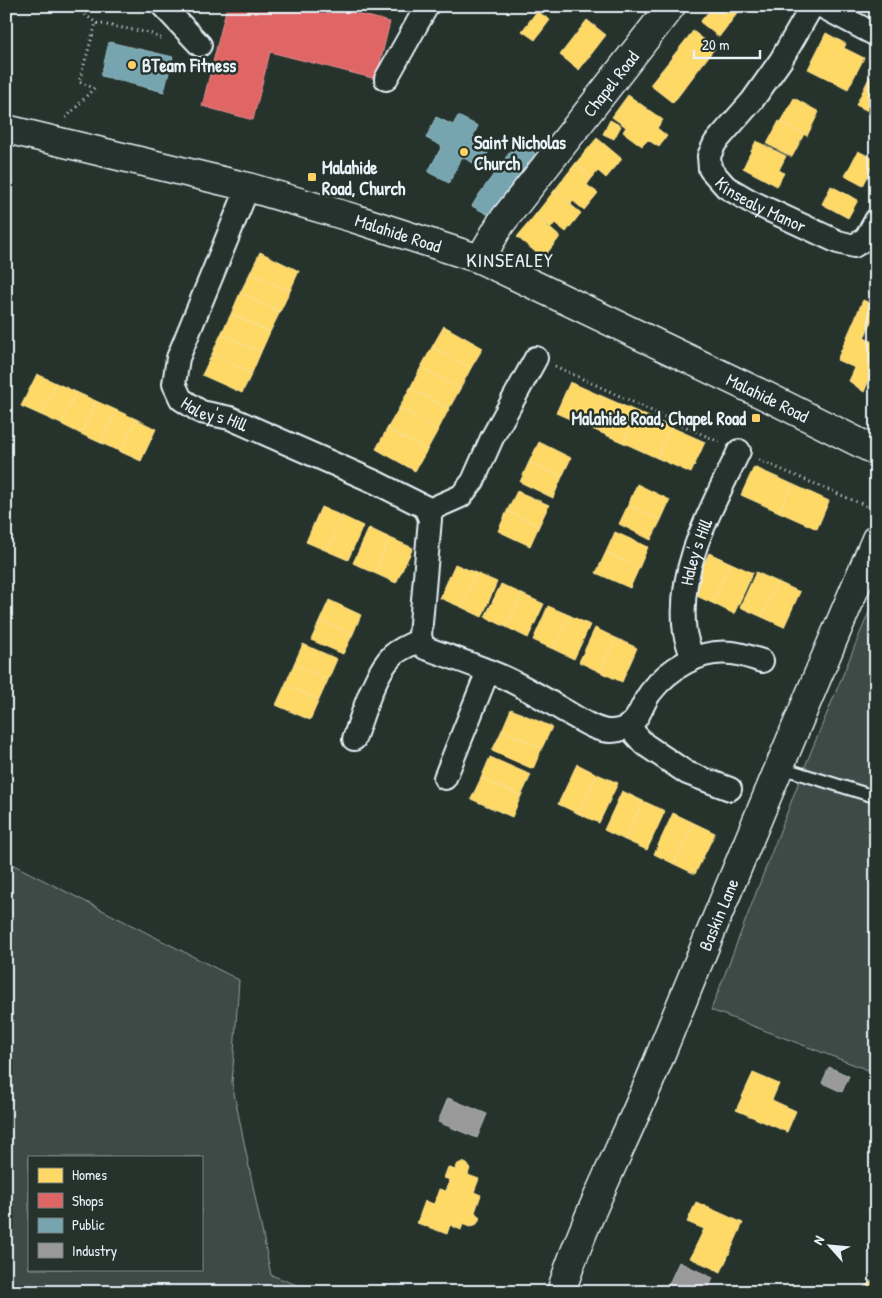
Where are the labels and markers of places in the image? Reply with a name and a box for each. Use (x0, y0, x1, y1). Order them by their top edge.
place label: BTeam Fitness (142, 53, 236, 78)
marker: BTeam Fitness (126, 59, 138, 71)
place label: Saint Nicholas Church (474, 130, 566, 176)
marker: Saint Nicholas Church (458, 146, 470, 158)
place label: Malahide Road, Church (322, 155, 406, 201)
marker: Malahide Road, Church (306, 171, 318, 183)
place label: Malahide Road, Chapel Road (571, 406, 746, 432)
marker: Malahide Road, Chapel Road (750, 412, 762, 424)

